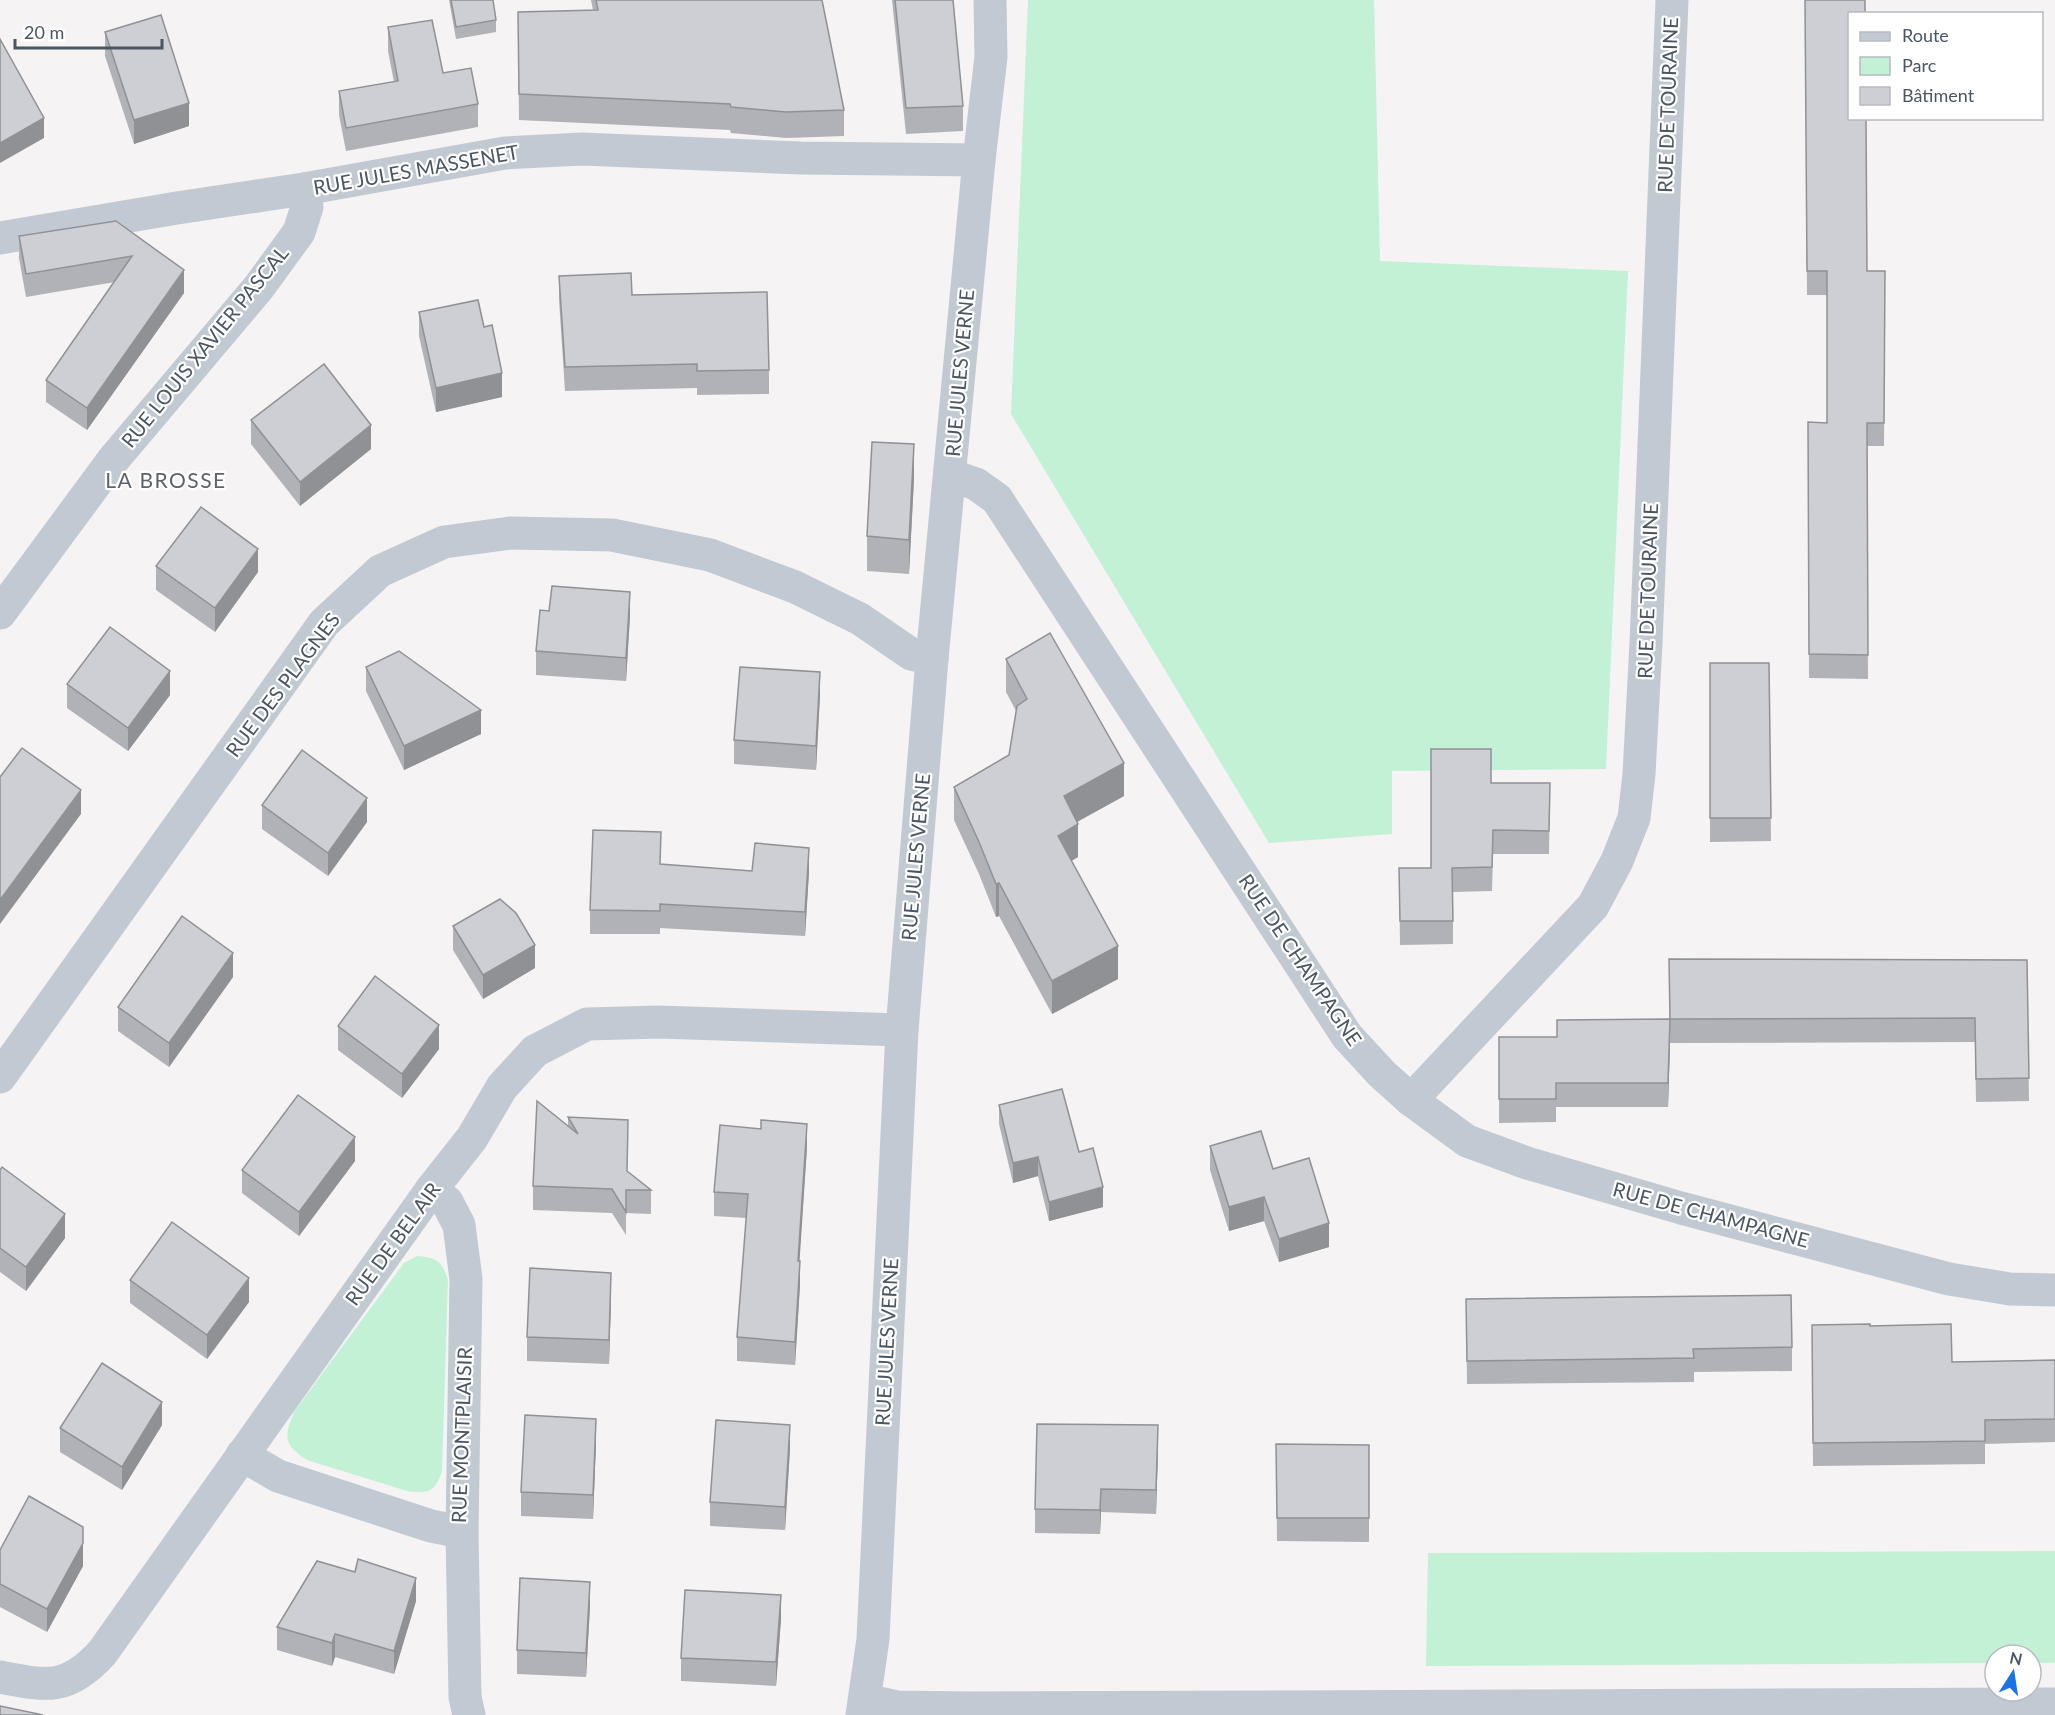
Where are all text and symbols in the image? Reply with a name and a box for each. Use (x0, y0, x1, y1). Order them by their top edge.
scale bar (15, 12, 162, 50)
legend (1848, 12, 2043, 120)
street label: RUE DE TOURAINE (1652, 17, 1682, 193)
text: 20 m (24, 21, 64, 43)
text: Route (1902, 24, 1949, 46)
text: Parc (1902, 54, 1937, 76)
text: Bâtiment (1902, 84, 1975, 106)
street label: RUE JULES MASSENET (311, 139, 521, 199)
street label: RUE LOUIS XAVIER PASCAL (116, 241, 293, 452)
street label: RUE JULES VERNE (940, 288, 978, 458)
district label: LA BROSSE (105, 467, 227, 492)
street label: RUE DE TOURAINE (1632, 503, 1662, 679)
street label: RUE DES PLAGNES (220, 608, 344, 761)
street label: RUE JULES VERNE (896, 772, 934, 942)
street label: RUE DE CHAMPAGNE (1234, 869, 1367, 1050)
street label: RUE DE CHAMPAGNE (1611, 1176, 1812, 1252)
street label: RUE DE BEL AIR (340, 1177, 445, 1310)
street label: RUE JULES VERNE (870, 1257, 902, 1426)
street label: RUE MONTPLAISIR (446, 1346, 476, 1523)
north arrow (1983, 1643, 2043, 1703)
text: N (2008, 1647, 2024, 1668)

